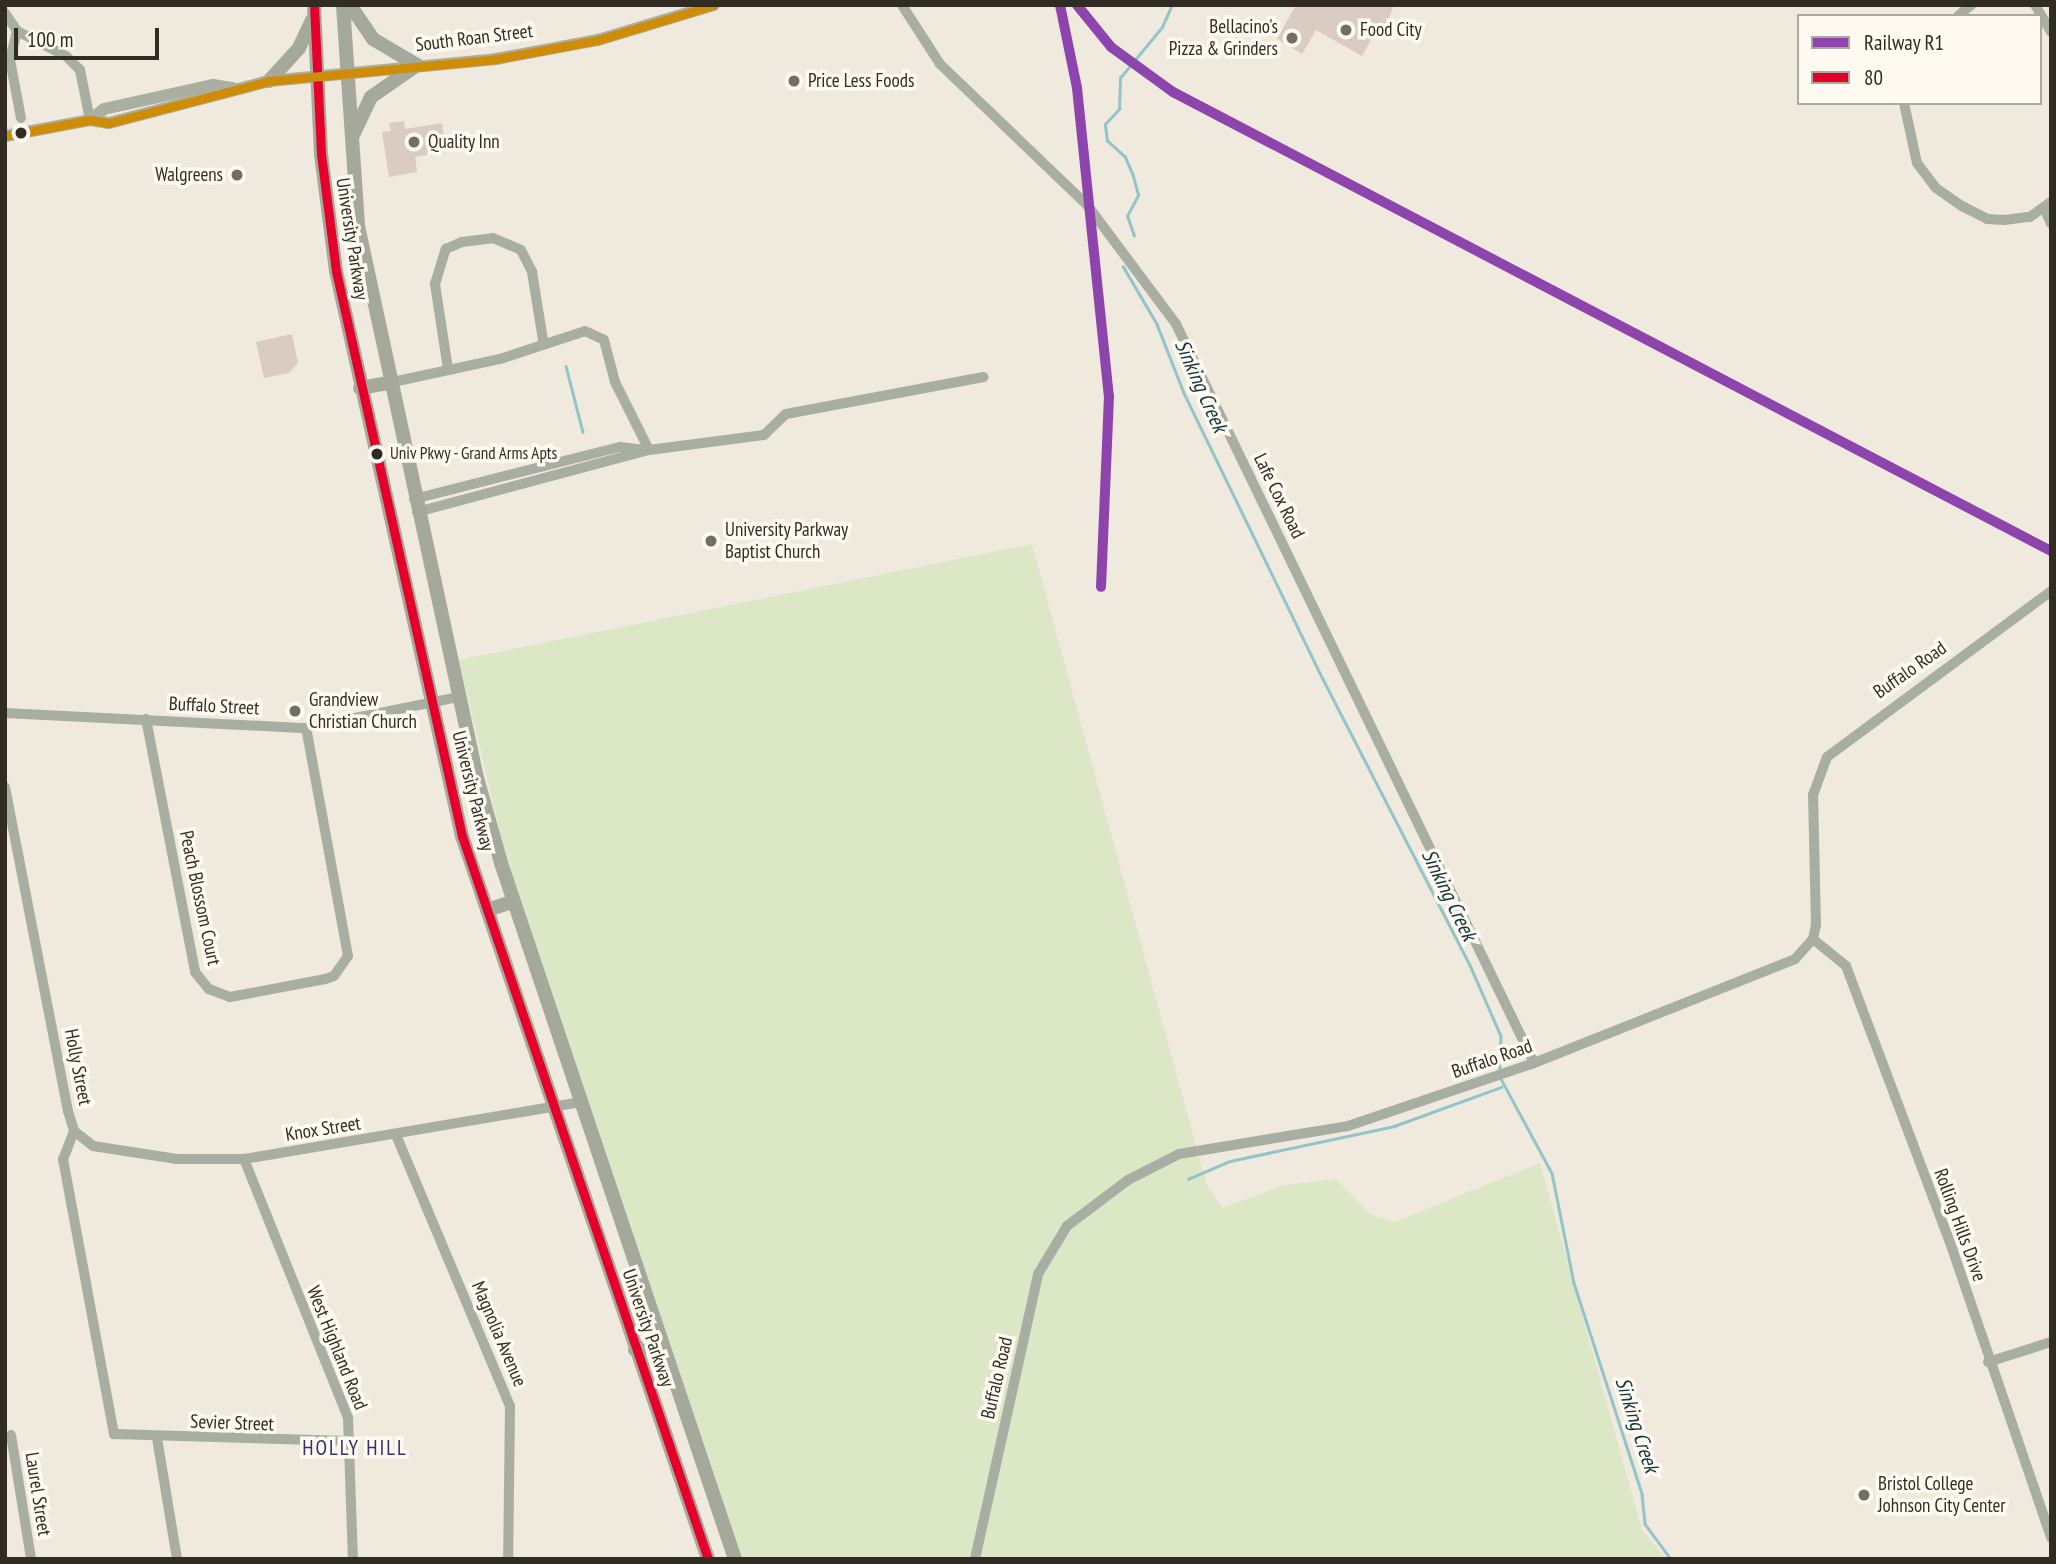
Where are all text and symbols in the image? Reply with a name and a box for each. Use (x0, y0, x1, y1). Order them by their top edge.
scale bar (18, 14, 163, 58)
legend (1797, 14, 2042, 105)
place label: Bellacino's Pizza & Grinders (1169, 16, 1278, 60)
street label: South Roan Street (414, 19, 534, 57)
place label: Food City (1360, 19, 1422, 41)
marker: Food City (1338, 22, 1354, 38)
text: 100 m (27, 26, 73, 53)
text: Railway R1 (1864, 29, 1944, 56)
marker: Bellacino's Pizza & Grinders (1284, 30, 1300, 46)
text: 80 (1864, 64, 1883, 91)
place label: Price Less Foods (808, 70, 914, 92)
marker: Price Less Foods (786, 73, 802, 89)
unlabelled marker (14, 126, 28, 140)
place label: Quality Inn (428, 131, 500, 153)
marker: Quality Inn (406, 134, 422, 150)
place label: Walgreens (155, 164, 223, 186)
marker: Walgreens (229, 167, 245, 183)
street label: University Parkway (331, 176, 373, 302)
water label: Sinking Creek (1169, 336, 1233, 436)
place label: Univ Pkwy - Grand Arms Apts (390, 444, 560, 464)
marker: Univ Pkwy - Grand Arms Apts (370, 447, 384, 461)
street label: Lafe Cox Road (1249, 450, 1309, 542)
place label: University Parkway Baptist Church (725, 519, 849, 563)
marker: University Parkway Baptist Church (703, 533, 719, 549)
street label: Buffalo Road (1869, 637, 1951, 703)
place label: Grandview Christian Church (309, 689, 417, 733)
street label: Buffalo Street (168, 692, 260, 720)
marker: Grandview Christian Church (287, 703, 303, 719)
street label: University Parkway (447, 728, 499, 854)
street label: Peach Blossom Court (175, 829, 225, 967)
water label: Sinking Creek (1416, 845, 1482, 945)
street label: Holly Street (59, 1027, 97, 1107)
street label: Buffalo Road (1449, 1035, 1535, 1083)
street label: Knox Street (284, 1112, 362, 1146)
street label: Rolling Hills Drive (1929, 1166, 1991, 1284)
street label: University Parkway (617, 1266, 679, 1390)
street label: Magnolia Avenue (466, 1278, 532, 1390)
street label: West Highland Road (302, 1283, 372, 1413)
street label: Buffalo Road (976, 1335, 1018, 1421)
water label: Sinking Creek (1610, 1374, 1664, 1476)
street label: Sevier Street (190, 1410, 274, 1436)
district label: HOLLY HILL (303, 1435, 407, 1461)
street label: Laurel Street (20, 1451, 56, 1537)
place label: Bristol College Johnson City Center (1878, 1473, 2006, 1517)
marker: Bristol College Johnson City Center (1856, 1487, 1872, 1503)

